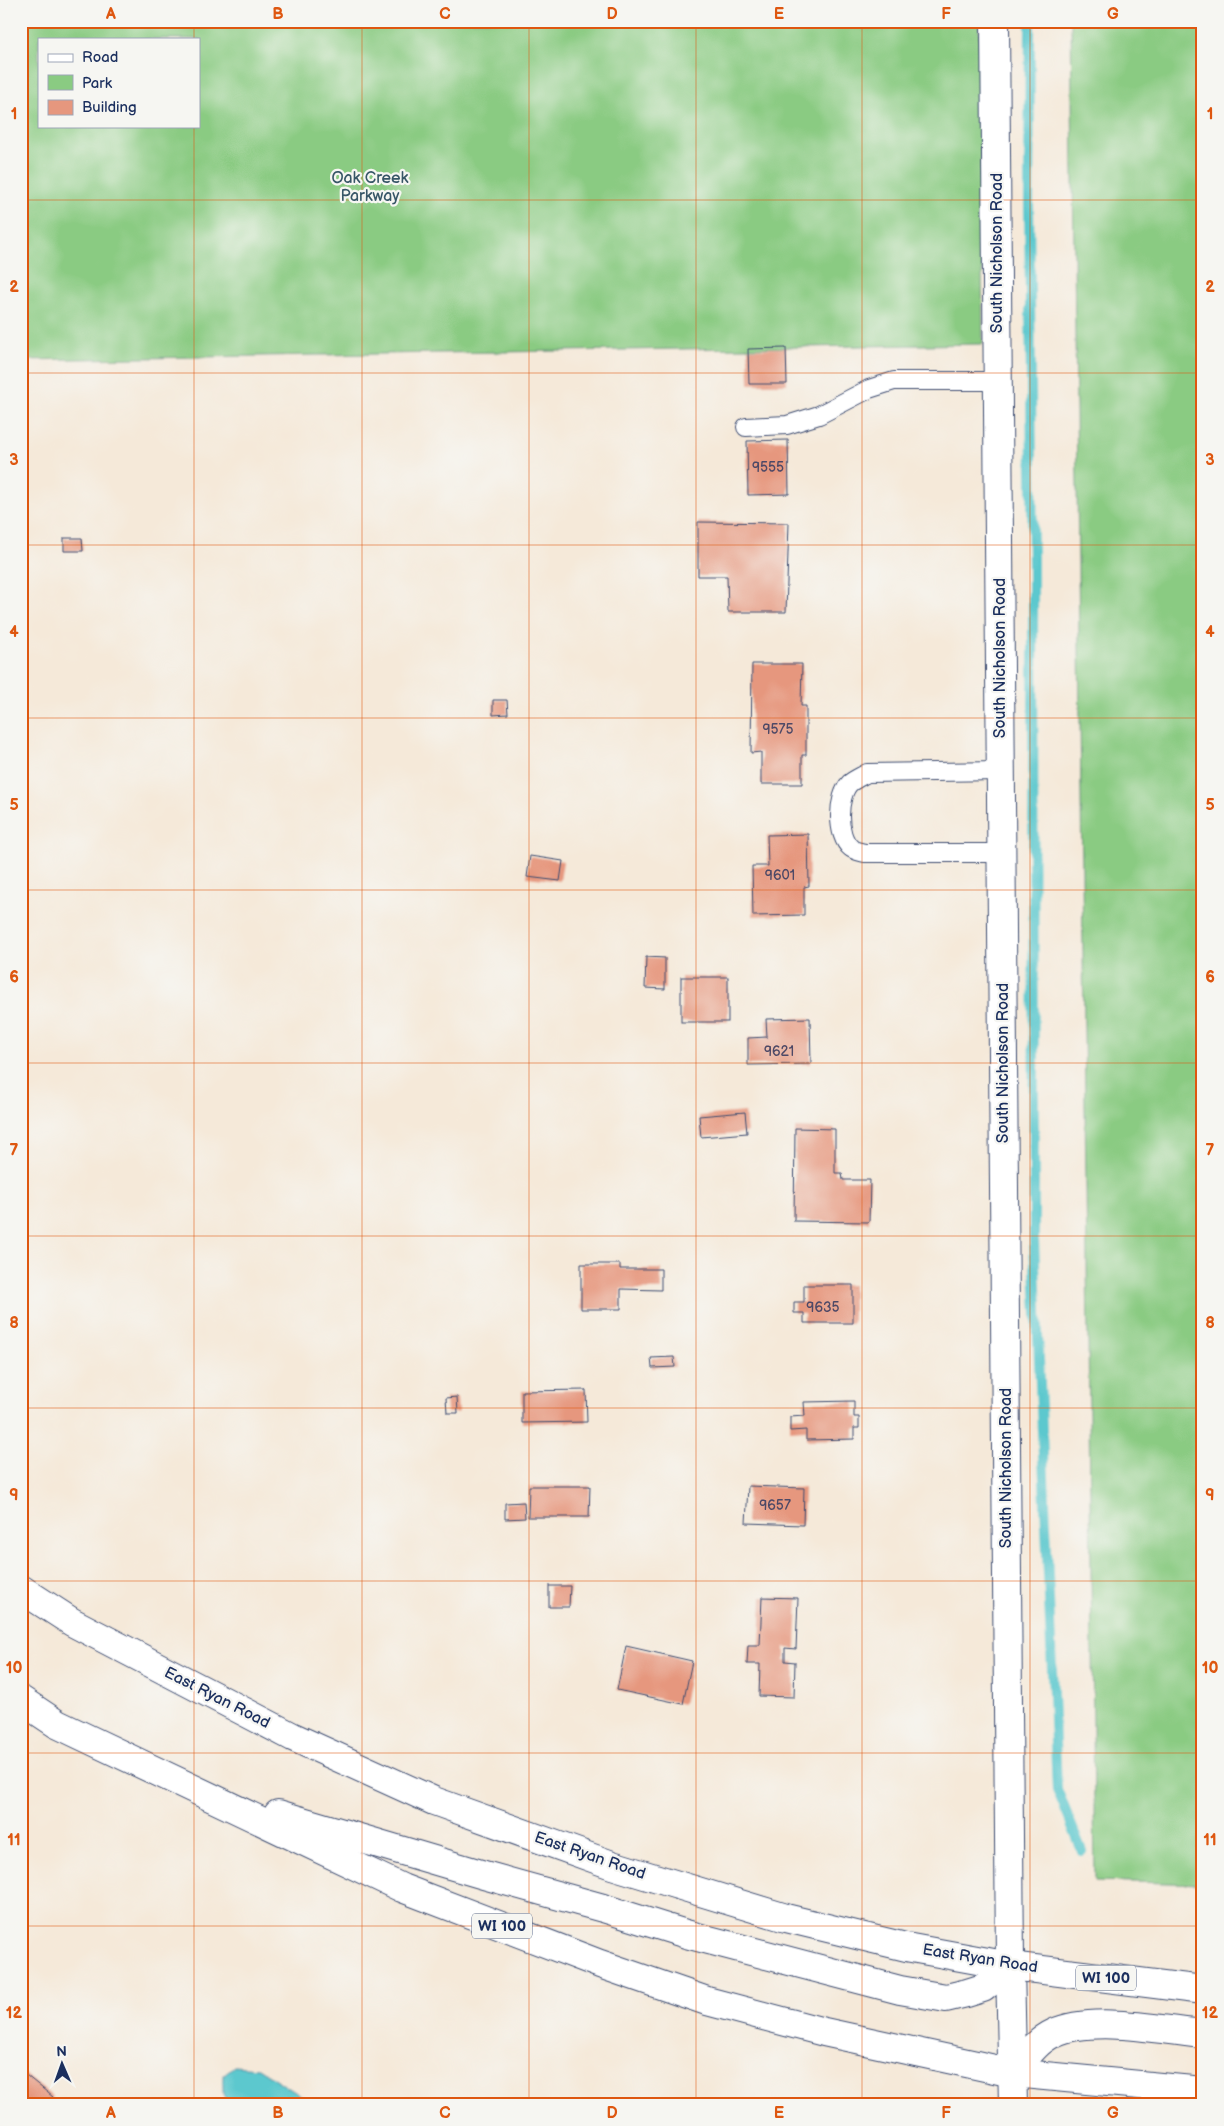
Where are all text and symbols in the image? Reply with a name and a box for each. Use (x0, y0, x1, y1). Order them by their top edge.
text: A (105, 5, 116, 24)
text: B (272, 5, 284, 24)
text: C (439, 5, 451, 24)
text: D (606, 5, 618, 24)
text: E (774, 5, 784, 24)
text: F (941, 5, 951, 24)
text: G (1107, 5, 1119, 24)
legend (38, 38, 200, 128)
text: Road (82, 48, 118, 67)
text: Park (82, 74, 113, 93)
text: Building (82, 98, 137, 117)
text: 1 (11, 105, 17, 124)
text: 1 (1207, 105, 1213, 124)
park label: Oak Creek Parkway (332, 169, 409, 206)
street label: South Nicholson Road (988, 173, 1007, 333)
text: 2 (9, 278, 19, 297)
text: 2 (1205, 278, 1215, 297)
text: 3 (9, 451, 19, 470)
text: 3 (1205, 451, 1215, 470)
house number: 9555 (752, 459, 784, 476)
street label: South Nicholson Road (991, 578, 1010, 738)
text: 4 (9, 623, 19, 642)
text: 4 (1205, 623, 1215, 642)
house number: 9575 (762, 721, 794, 738)
text: 5 (9, 796, 19, 815)
text: 5 (1205, 796, 1215, 815)
house number: 9601 (765, 867, 795, 884)
text: 6 (9, 968, 19, 987)
text: 6 (1205, 968, 1215, 987)
street label: South Nicholson Road (994, 983, 1013, 1143)
house number: 9621 (764, 1043, 794, 1060)
text: 7 (10, 1141, 19, 1160)
text: 7 (1206, 1141, 1215, 1160)
house number: 9635 (806, 1299, 840, 1316)
text: 8 (9, 1314, 19, 1333)
text: 8 (1205, 1314, 1215, 1333)
street label: South Nicholson Road (997, 1388, 1016, 1548)
text: 9 (9, 1486, 19, 1505)
text: 9 (1205, 1486, 1215, 1505)
house number: 9657 (759, 1497, 791, 1514)
text: 10 (6, 1659, 22, 1678)
text: 10 (1202, 1659, 1218, 1678)
street label: East Ryan Road (161, 1663, 273, 1733)
street label: East Ryan Road (532, 1828, 648, 1884)
text: 11 (7, 1831, 21, 1850)
text: 11 (1203, 1831, 1217, 1850)
road number: WI 100 (472, 1914, 532, 1938)
street label: East Ryan Road (921, 1941, 1039, 1977)
road number: WI 100 (1076, 1966, 1136, 1990)
text: 12 (6, 2004, 23, 2023)
text: 12 (1202, 2004, 1219, 2023)
north arrow (38, 2038, 88, 2088)
text: N (56, 2043, 67, 2060)
text: A (105, 2104, 116, 2123)
text: B (272, 2104, 284, 2123)
text: C (439, 2104, 451, 2123)
text: D (606, 2104, 618, 2123)
text: E (774, 2104, 784, 2123)
text: F (941, 2104, 951, 2123)
text: G (1107, 2104, 1119, 2123)

